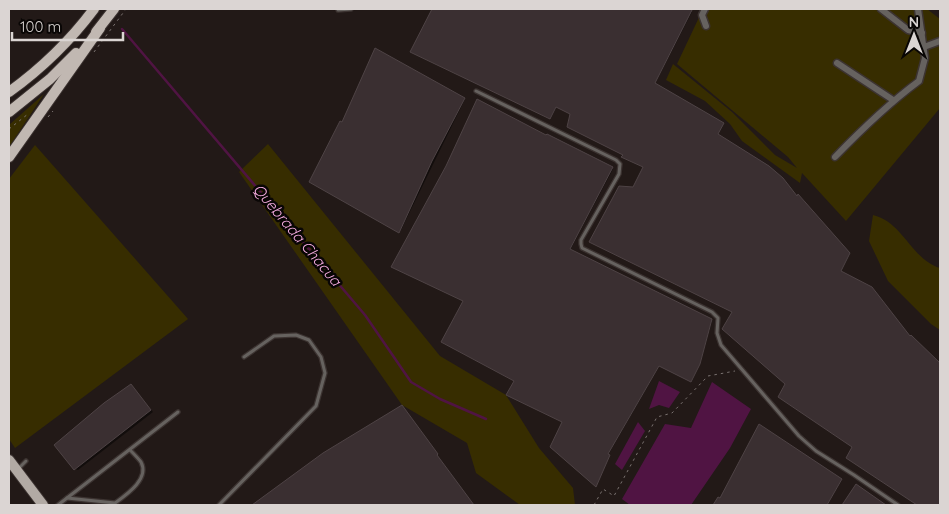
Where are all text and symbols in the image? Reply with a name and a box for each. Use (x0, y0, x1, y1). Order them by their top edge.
scale bar (12, 10, 124, 42)
north arrow (889, 10, 939, 60)
text: N (909, 13, 919, 31)
text: 100 m (20, 17, 61, 36)
water label: Quebrada Chacua (249, 180, 346, 290)

